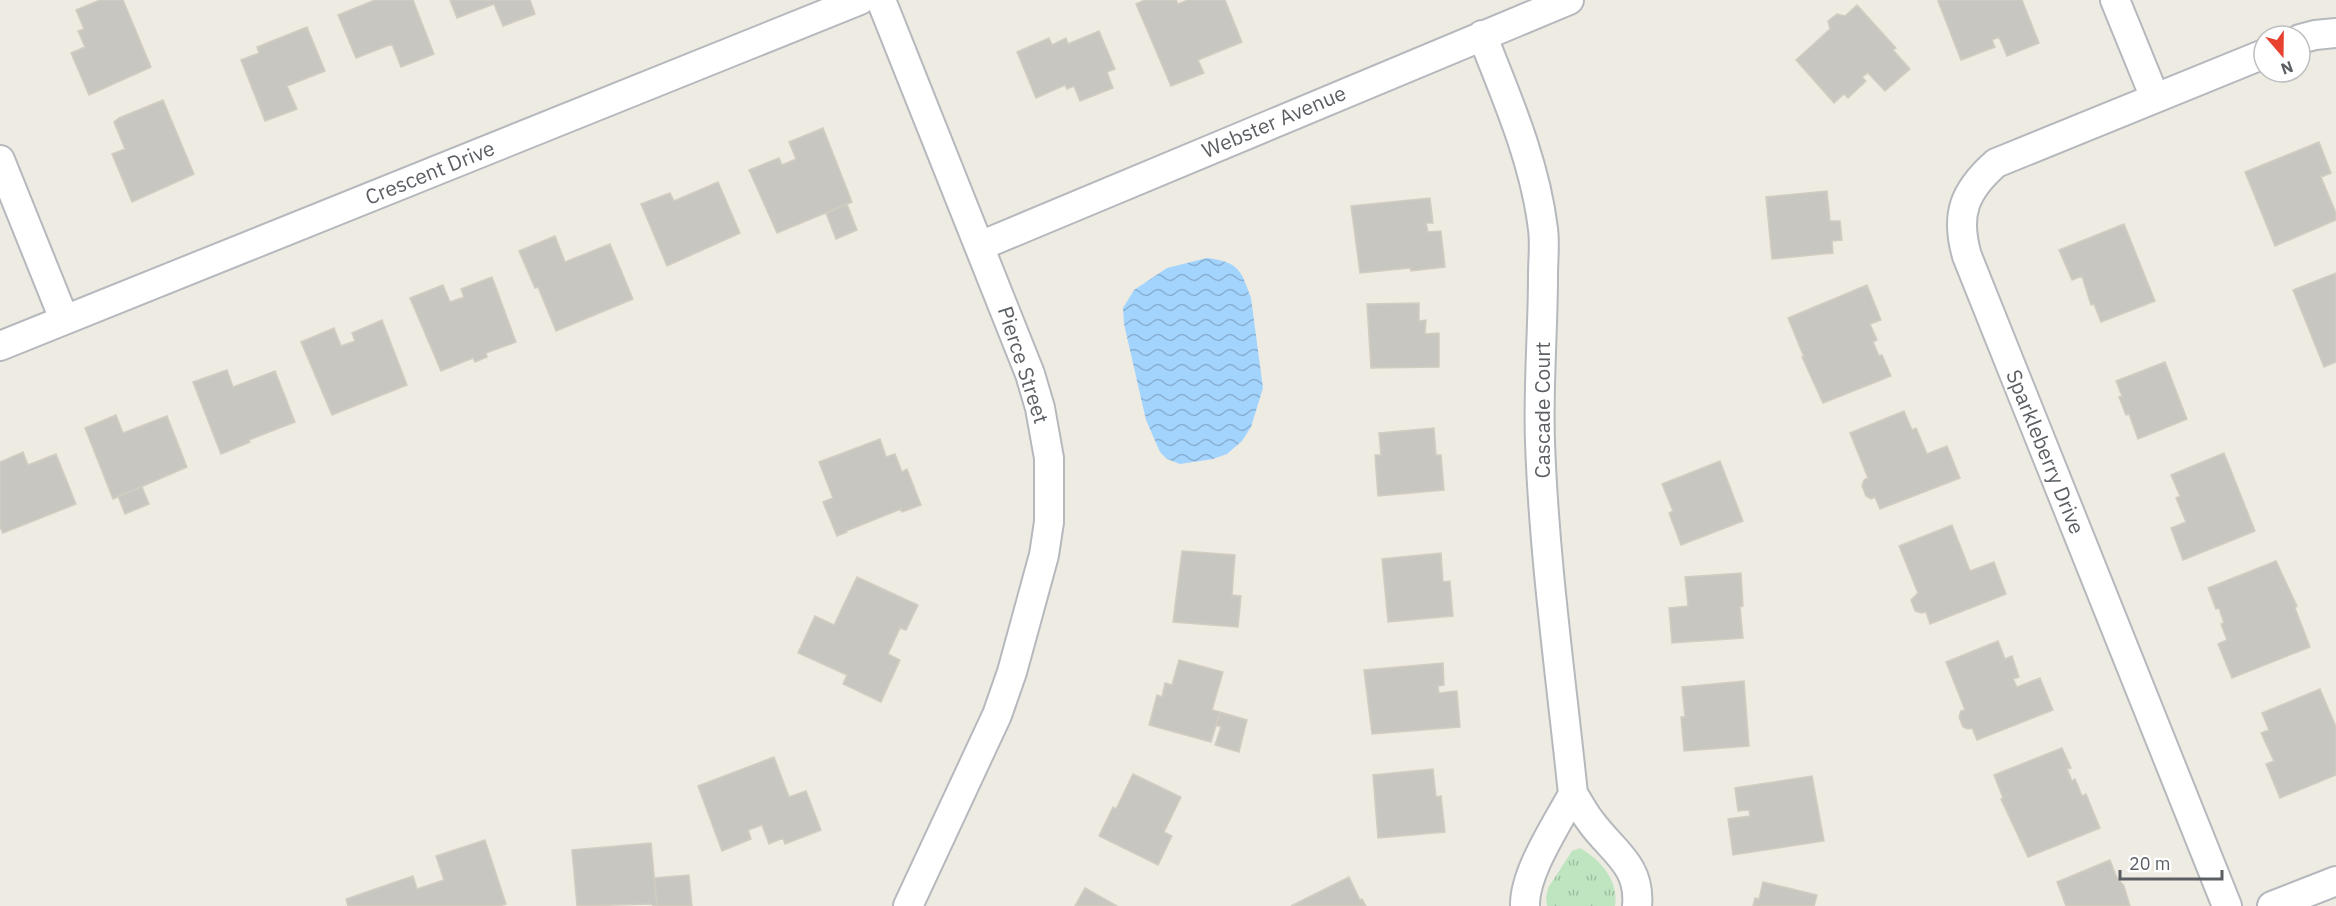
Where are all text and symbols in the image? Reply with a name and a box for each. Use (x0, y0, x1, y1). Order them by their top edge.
north arrow (2252, 24, 2312, 84)
text: N (2278, 57, 2296, 79)
street label: Webster Avenue (1197, 78, 1350, 164)
street label: Crescent Drive (361, 133, 499, 211)
street label: Pierce Street (992, 303, 1056, 427)
street label: Cascade Court (1528, 342, 1556, 478)
street label: Sparkleberry Drive (2000, 365, 2092, 538)
scale bar (2120, 843, 2222, 881)
text: 20 m (2129, 852, 2171, 875)

